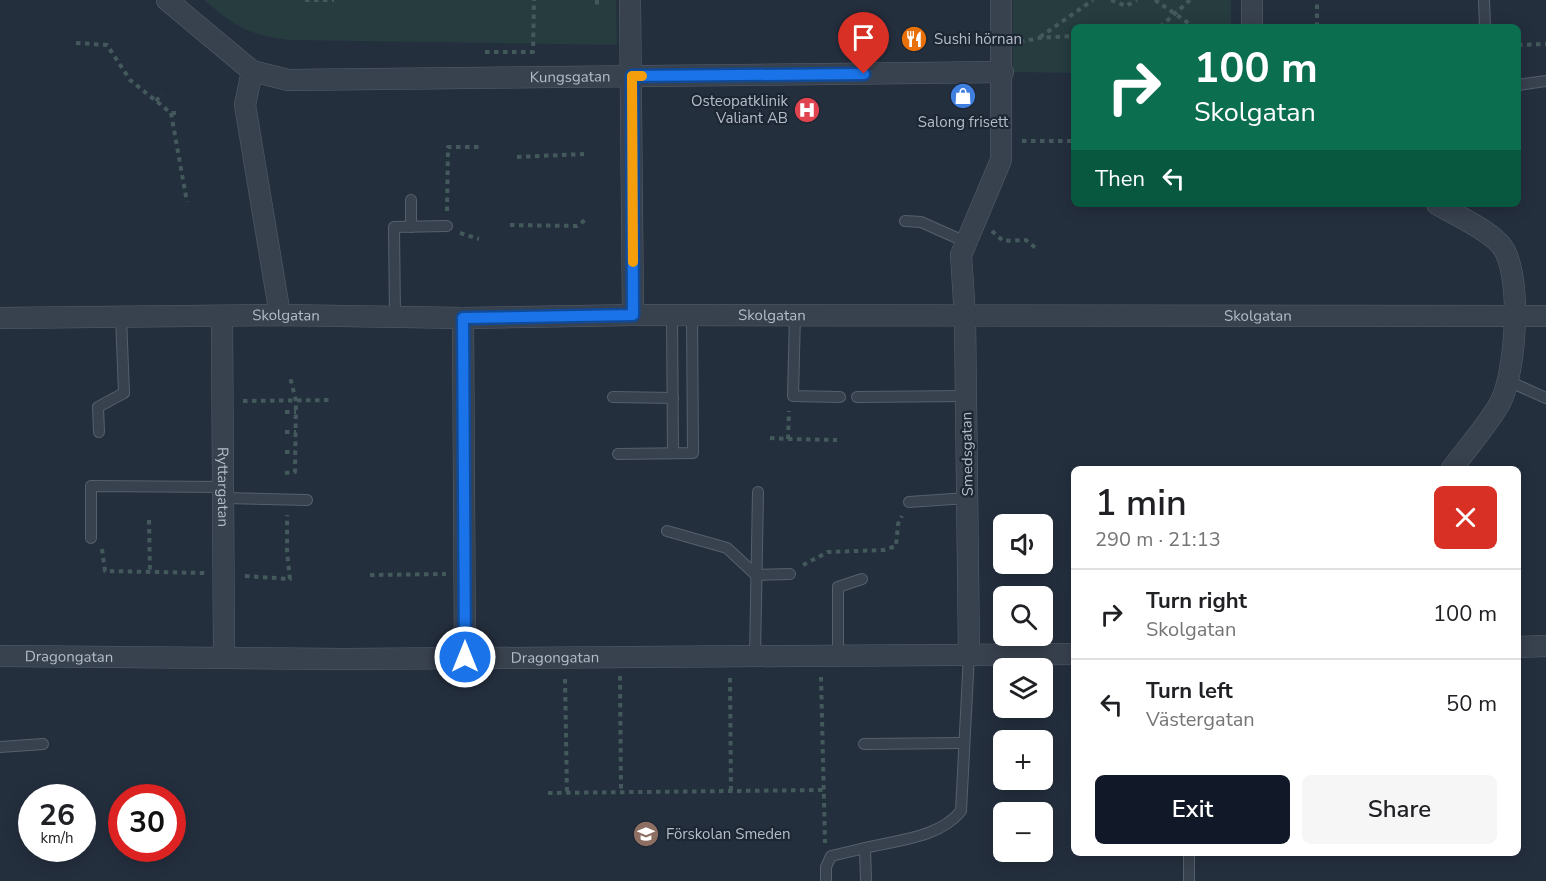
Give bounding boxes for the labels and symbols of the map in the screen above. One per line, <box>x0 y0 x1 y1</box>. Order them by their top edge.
pin <box>838 12 889 74</box>
restaurant icon: Sushi hörnan <box>899 24 929 54</box>
place label: Sushi hörnan <box>934 29 1022 49</box>
street label: Kungsgatan <box>530 66 611 87</box>
shop icon: Salong frisett <box>948 81 978 111</box>
place label: Osteopatklinik Valiant AB <box>691 91 788 128</box>
hospital icon: Osteopatklinik Valiant AB <box>792 95 822 125</box>
place label: Salong frisett <box>918 112 1009 132</box>
street label: Skolgatan <box>252 305 320 326</box>
street label: Skolgatan <box>738 305 806 325</box>
street label: Skolgatan <box>1224 306 1292 326</box>
street label: Smedsgatan <box>956 412 978 496</box>
street label: Ryttargatan <box>213 447 233 527</box>
position arrow <box>433 625 497 689</box>
street label: Dragongatan <box>25 646 113 667</box>
street label: Dragongatan <box>511 647 599 668</box>
speed limit sign: 30 <box>108 784 186 862</box>
school or university icon: Förskolan Smeden <box>631 819 661 849</box>
place label: Förskolan Smeden <box>666 824 791 844</box>

